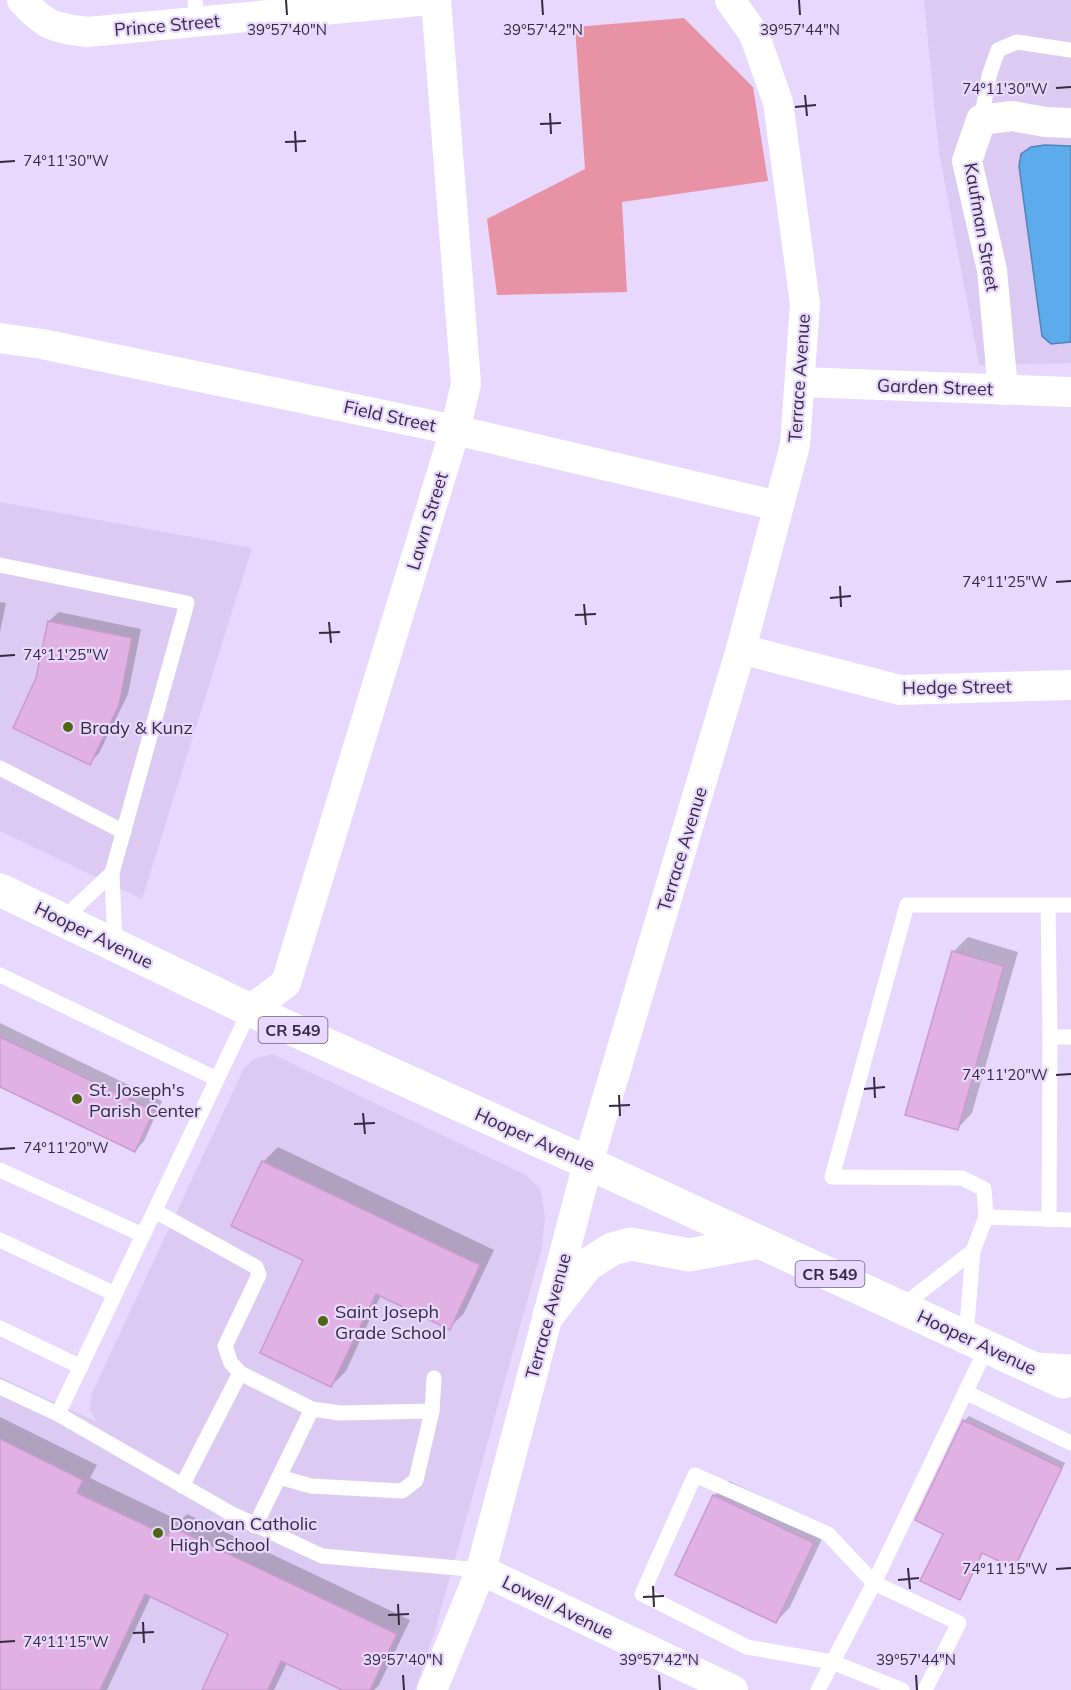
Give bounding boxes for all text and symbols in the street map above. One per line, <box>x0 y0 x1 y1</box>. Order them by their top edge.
street label: Prince Street <box>113 9 221 41</box>
text: 39°57'40"N <box>247 20 327 39</box>
text: 39°57'42"N <box>503 20 583 39</box>
text: 39°57'44"N <box>760 20 840 39</box>
text: 74°11'30"W <box>962 79 1048 98</box>
text: 74°11'30"W <box>23 151 109 170</box>
street label: Kaufman Street <box>959 161 1005 293</box>
street label: Terrace Avenue <box>783 313 815 443</box>
street label: Garden Street <box>877 373 993 401</box>
street label: Field Street <box>342 395 438 437</box>
street label: Lawn Street <box>401 469 453 573</box>
text: 74°11'25"W <box>962 572 1048 591</box>
text: 74°11'25"W <box>23 645 109 664</box>
street label: Hedge Street <box>902 675 1012 699</box>
place label: Brady & Kunz <box>80 716 193 739</box>
marker: Brady & Kunz <box>61 720 75 734</box>
street label: Terrace Avenue <box>652 784 712 914</box>
street label: Hooper Avenue <box>31 896 157 974</box>
road number: CR 549 <box>258 1017 328 1043</box>
text: 74°11'20"W <box>962 1065 1048 1084</box>
place label: St. Joseph's Parish Center <box>89 1078 201 1122</box>
marker: St. Joseph's Parish Center <box>70 1092 84 1106</box>
street label: Hooper Avenue <box>471 1102 599 1176</box>
text: 74°11'20"W <box>23 1138 109 1157</box>
street label: Terrace Avenue <box>520 1251 576 1381</box>
road number: CR 549 <box>796 1261 864 1287</box>
place label: Saint Joseph Grade School <box>335 1300 446 1344</box>
street label: Hooper Avenue <box>914 1304 1040 1380</box>
marker: Saint Joseph Grade School <box>316 1314 330 1328</box>
place label: Donovan Catholic High School <box>170 1512 317 1556</box>
marker: Donovan Catholic High School <box>151 1526 165 1540</box>
text: 74°11'15"W <box>962 1559 1048 1578</box>
street label: Lowell Avenue <box>499 1570 617 1644</box>
text: 74°11'15"W <box>23 1632 109 1651</box>
text: 39°57'40"N <box>363 1650 443 1669</box>
text: 39°57'42"N <box>619 1650 699 1669</box>
text: 39°57'44"N <box>876 1650 956 1669</box>

